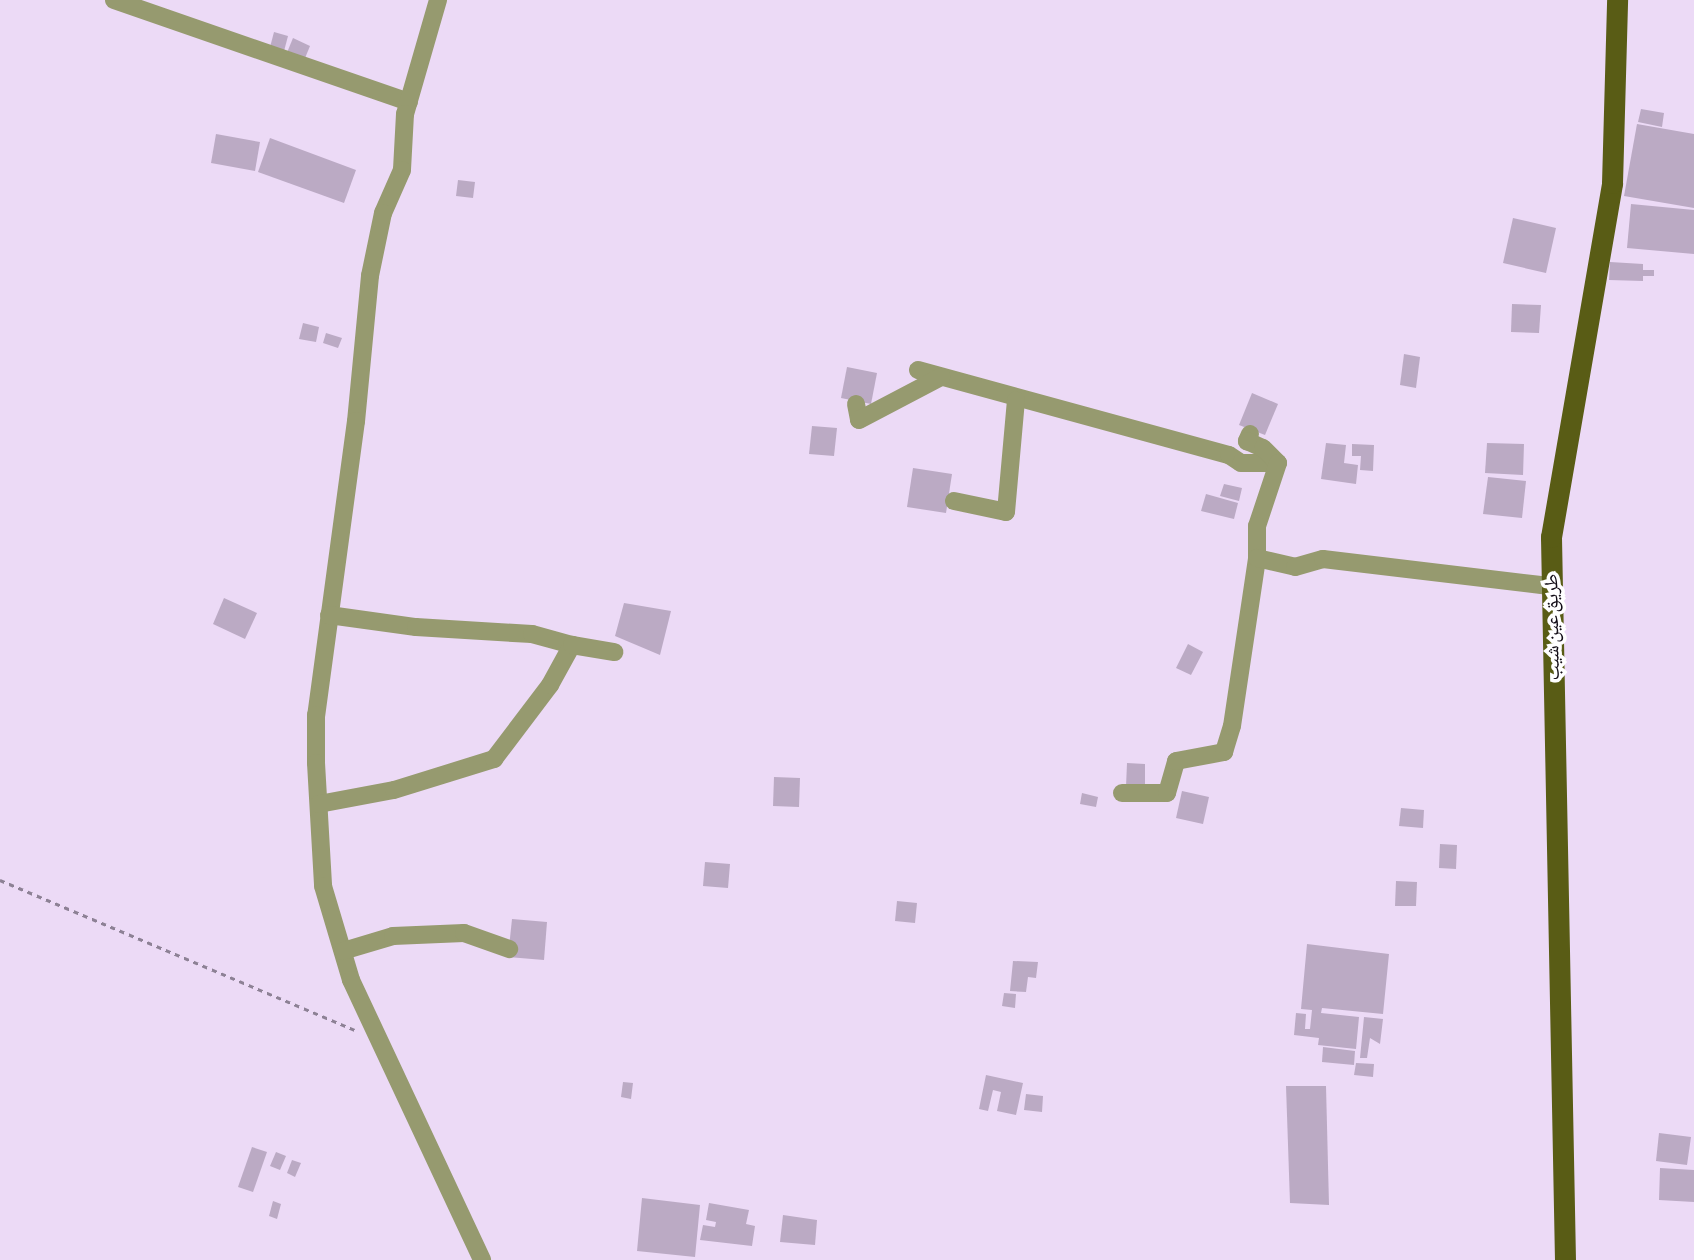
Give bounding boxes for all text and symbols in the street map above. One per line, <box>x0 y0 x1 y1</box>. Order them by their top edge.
street label: طريق عين شيب <box>1540 574 1564 680</box>

